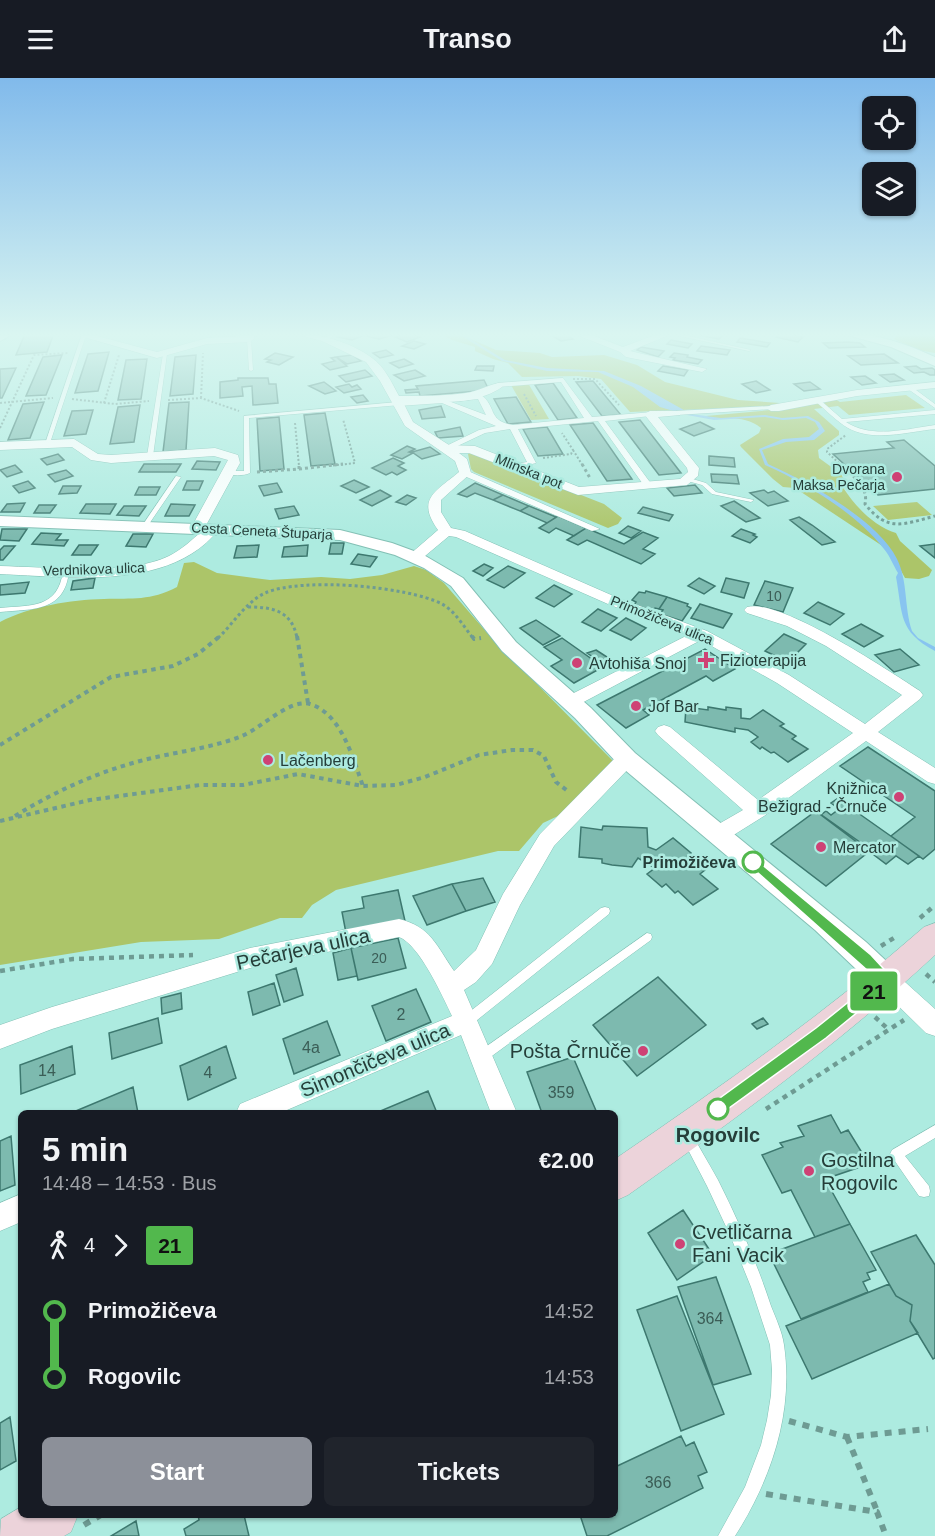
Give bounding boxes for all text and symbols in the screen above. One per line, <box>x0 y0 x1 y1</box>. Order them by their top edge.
icon: menu <box>24 23 57 56</box>
icon: share <box>878 23 911 56</box>
text: Transo <box>423 24 512 54</box>
map controls <box>862 96 916 216</box>
button: locate <box>862 96 916 150</box>
button: layers <box>862 162 916 216</box>
street label: Mlinska pot <box>493 450 565 492</box>
place label: Dvorana Maksa Pečarja <box>792 461 885 493</box>
marker: Dvorana Maksa Pečarja <box>890 470 904 484</box>
street label: Cesta Ceneta Štuparja <box>191 519 333 543</box>
street label: Verdnikova ulica <box>43 559 145 579</box>
house number: 10 <box>766 588 782 604</box>
street label: Primožičeva ulica <box>609 592 716 648</box>
marker: Fizioterapija <box>697 651 715 669</box>
place label: Fizioterapija <box>720 652 806 669</box>
place label: Avtohiša Snoj <box>589 655 687 672</box>
marker: Avtohiša Snoj <box>570 656 584 670</box>
place label: Jof Bar <box>648 698 699 715</box>
marker: Jof Bar <box>629 699 643 713</box>
place label: Lačenberg <box>280 752 356 769</box>
marker: Lačenberg <box>261 753 275 767</box>
place label: Knižnica Bežigrad - Črnuče <box>758 780 887 815</box>
marker: Knižnica Bežigrad - Črnuče <box>892 790 906 804</box>
place label: Mercator <box>833 839 897 856</box>
marker: Mercator <box>814 840 828 854</box>
marker: Primožičeva <box>742 851 764 873</box>
place label: Primožičeva <box>643 854 736 871</box>
street label: Pečarjeva ulica <box>234 924 372 974</box>
house number: 20 <box>371 950 387 966</box>
line badge: 21 <box>847 972 901 1010</box>
text: 21 <box>862 980 886 1003</box>
house number: 2 <box>397 1006 406 1023</box>
street label: Simončičeva ulica <box>297 1018 454 1101</box>
house number: 4a <box>302 1039 320 1056</box>
place label: Pošta Črnuče <box>510 1040 631 1062</box>
marker: Pošta Črnuče <box>636 1044 650 1058</box>
house number: 14 <box>38 1062 56 1079</box>
house number: 4 <box>204 1064 213 1081</box>
house number: 359 <box>548 1084 574 1101</box>
marker: Rogovilc <box>707 1098 729 1120</box>
place label: Rogovilc <box>676 1124 760 1146</box>
text: 5 min <box>42 1131 128 1168</box>
text: €2.00 <box>539 1148 594 1173</box>
place label: Gostilna Rogovilc <box>821 1149 898 1194</box>
marker: Gostilna Rogovilc <box>802 1164 816 1178</box>
text: 14:48 – 14:53 · Bus <box>42 1172 217 1194</box>
place label: Cvetličarna Fani Vacik <box>692 1221 793 1266</box>
icon: walk <box>42 1229 75 1262</box>
icon: forward <box>104 1229 137 1262</box>
text: 4 <box>84 1234 95 1256</box>
text: 21 <box>158 1234 181 1257</box>
marker: Cvetličarna Fani Vacik <box>673 1237 687 1251</box>
text: Primožičeva <box>88 1298 216 1323</box>
text: 14:52 <box>544 1300 594 1322</box>
house number: 364 <box>697 1310 723 1327</box>
text: Rogovilc <box>88 1364 181 1389</box>
text: 14:53 <box>544 1366 594 1388</box>
button: Start <box>42 1437 312 1506</box>
button: Tickets <box>324 1437 594 1506</box>
house number: 366 <box>645 1474 671 1491</box>

